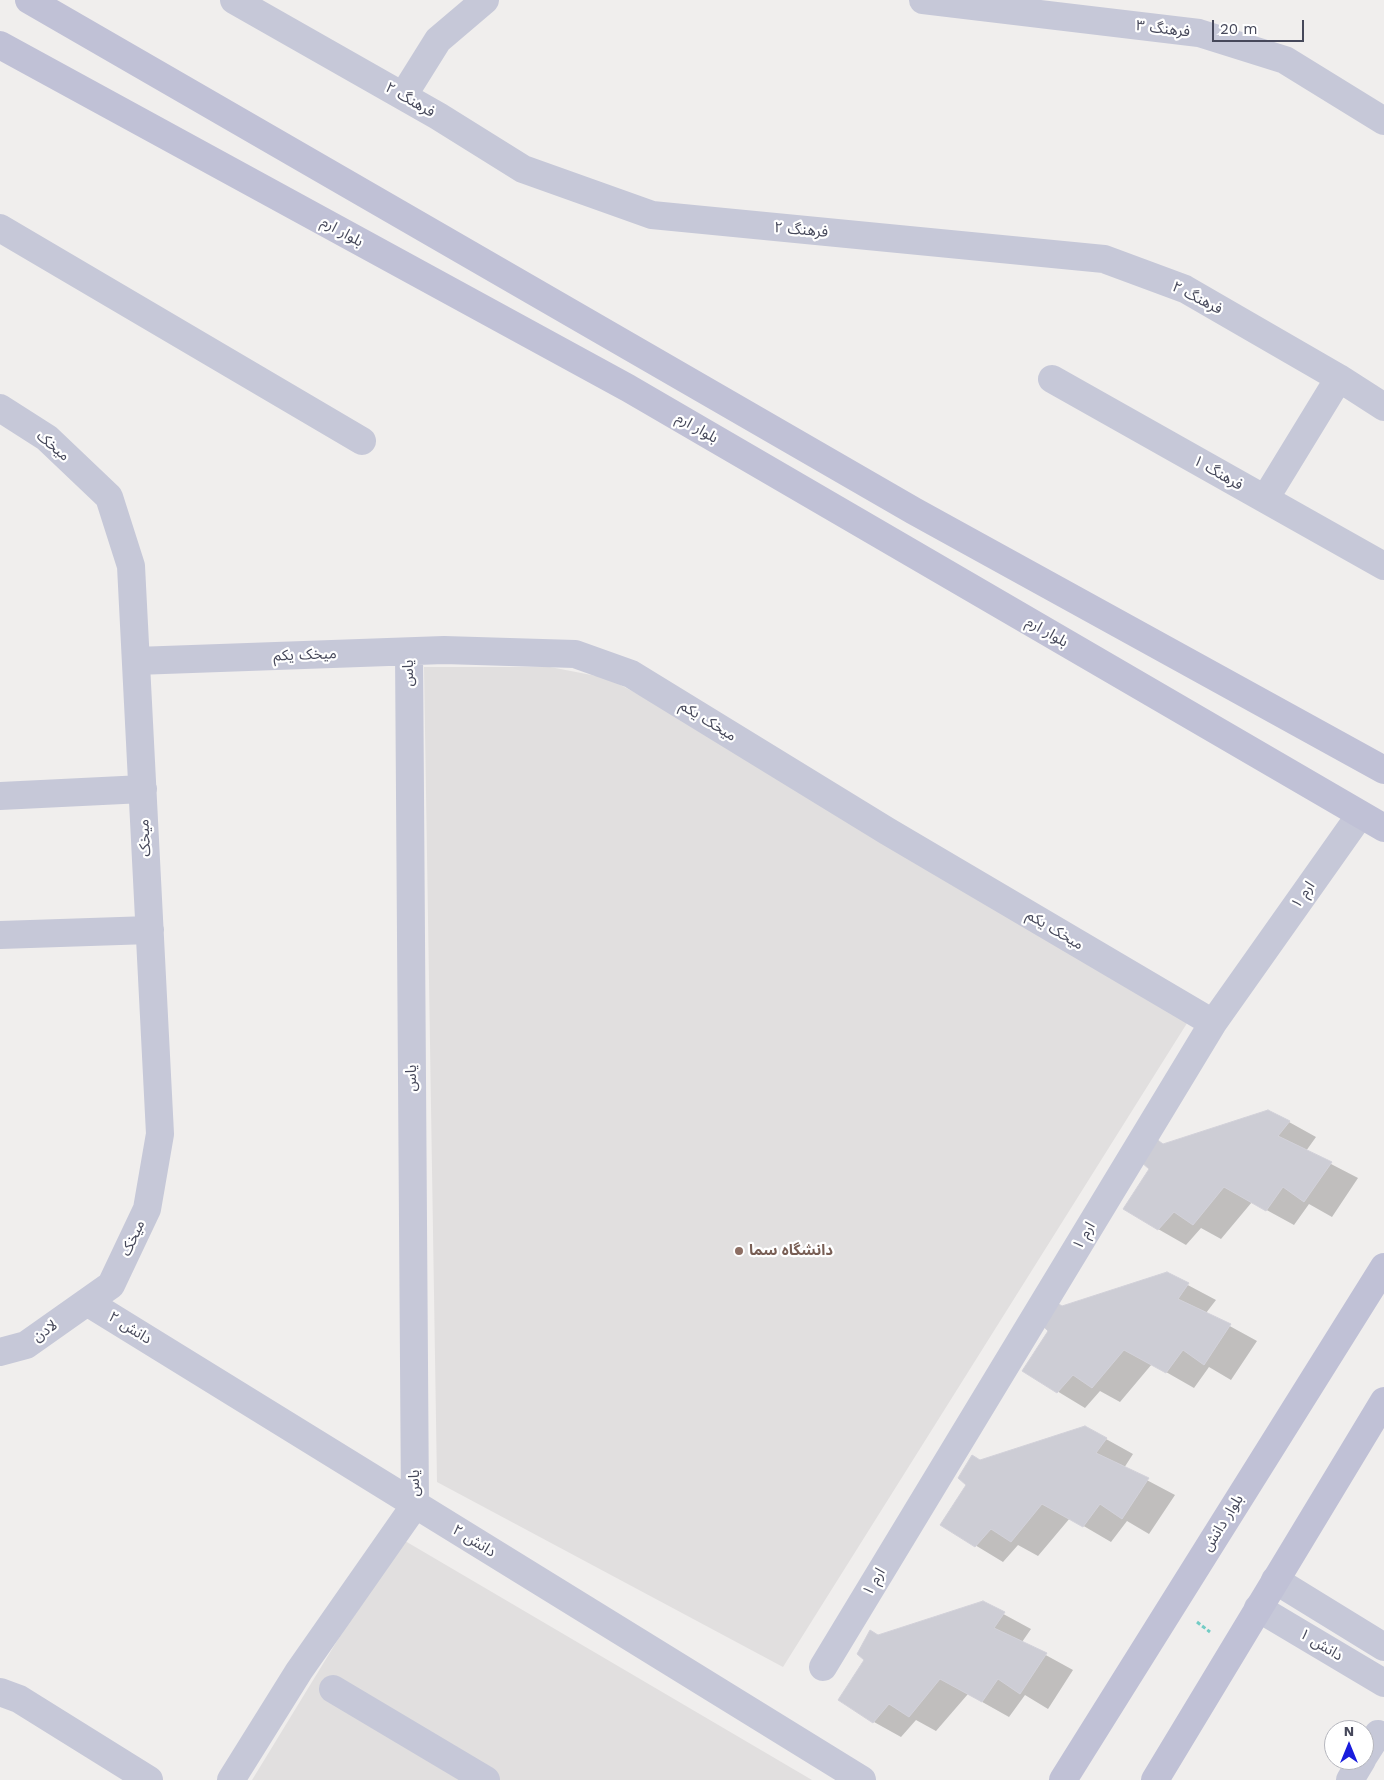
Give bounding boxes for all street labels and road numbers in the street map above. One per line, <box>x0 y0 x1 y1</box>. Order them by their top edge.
street label: فرهنگ ۳ <box>1135 17 1191 41</box>
street label: فرهنگ ۲ <box>382 79 438 121</box>
street label: بلوار ارم <box>318 213 366 251</box>
street label: فرهنگ ۲ <box>773 219 829 241</box>
street label: فرهنگ ۲ <box>1169 278 1225 318</box>
street label: بلوار ارم <box>673 409 721 447</box>
street label: میخک <box>33 427 73 465</box>
street label: فرهنگ ۱ <box>1190 452 1246 494</box>
street label: بلوار ارم <box>1023 613 1071 651</box>
street label: میخک یکم <box>273 645 337 665</box>
street label: یاس <box>400 660 418 686</box>
street label: میخک یکم <box>676 697 740 745</box>
street label: میخک <box>135 819 155 857</box>
street label: ارم ۱ <box>1287 878 1319 912</box>
street label: میخک یکم <box>1023 906 1087 954</box>
street label: یاس <box>403 1065 421 1091</box>
street label: میخک <box>117 1217 149 1259</box>
street label: ارم ۱ <box>1069 1219 1099 1253</box>
street label: دانش ۲ <box>105 1308 155 1348</box>
street label: لادن <box>29 1316 61 1346</box>
street label: یاس <box>406 1470 424 1496</box>
street label: بلوار دانش <box>1199 1491 1247 1555</box>
street label: دانش ۲ <box>449 1521 499 1561</box>
street label: ارم ۱ <box>859 1565 889 1599</box>
street label: دانش ۱ <box>1296 1625 1346 1665</box>

